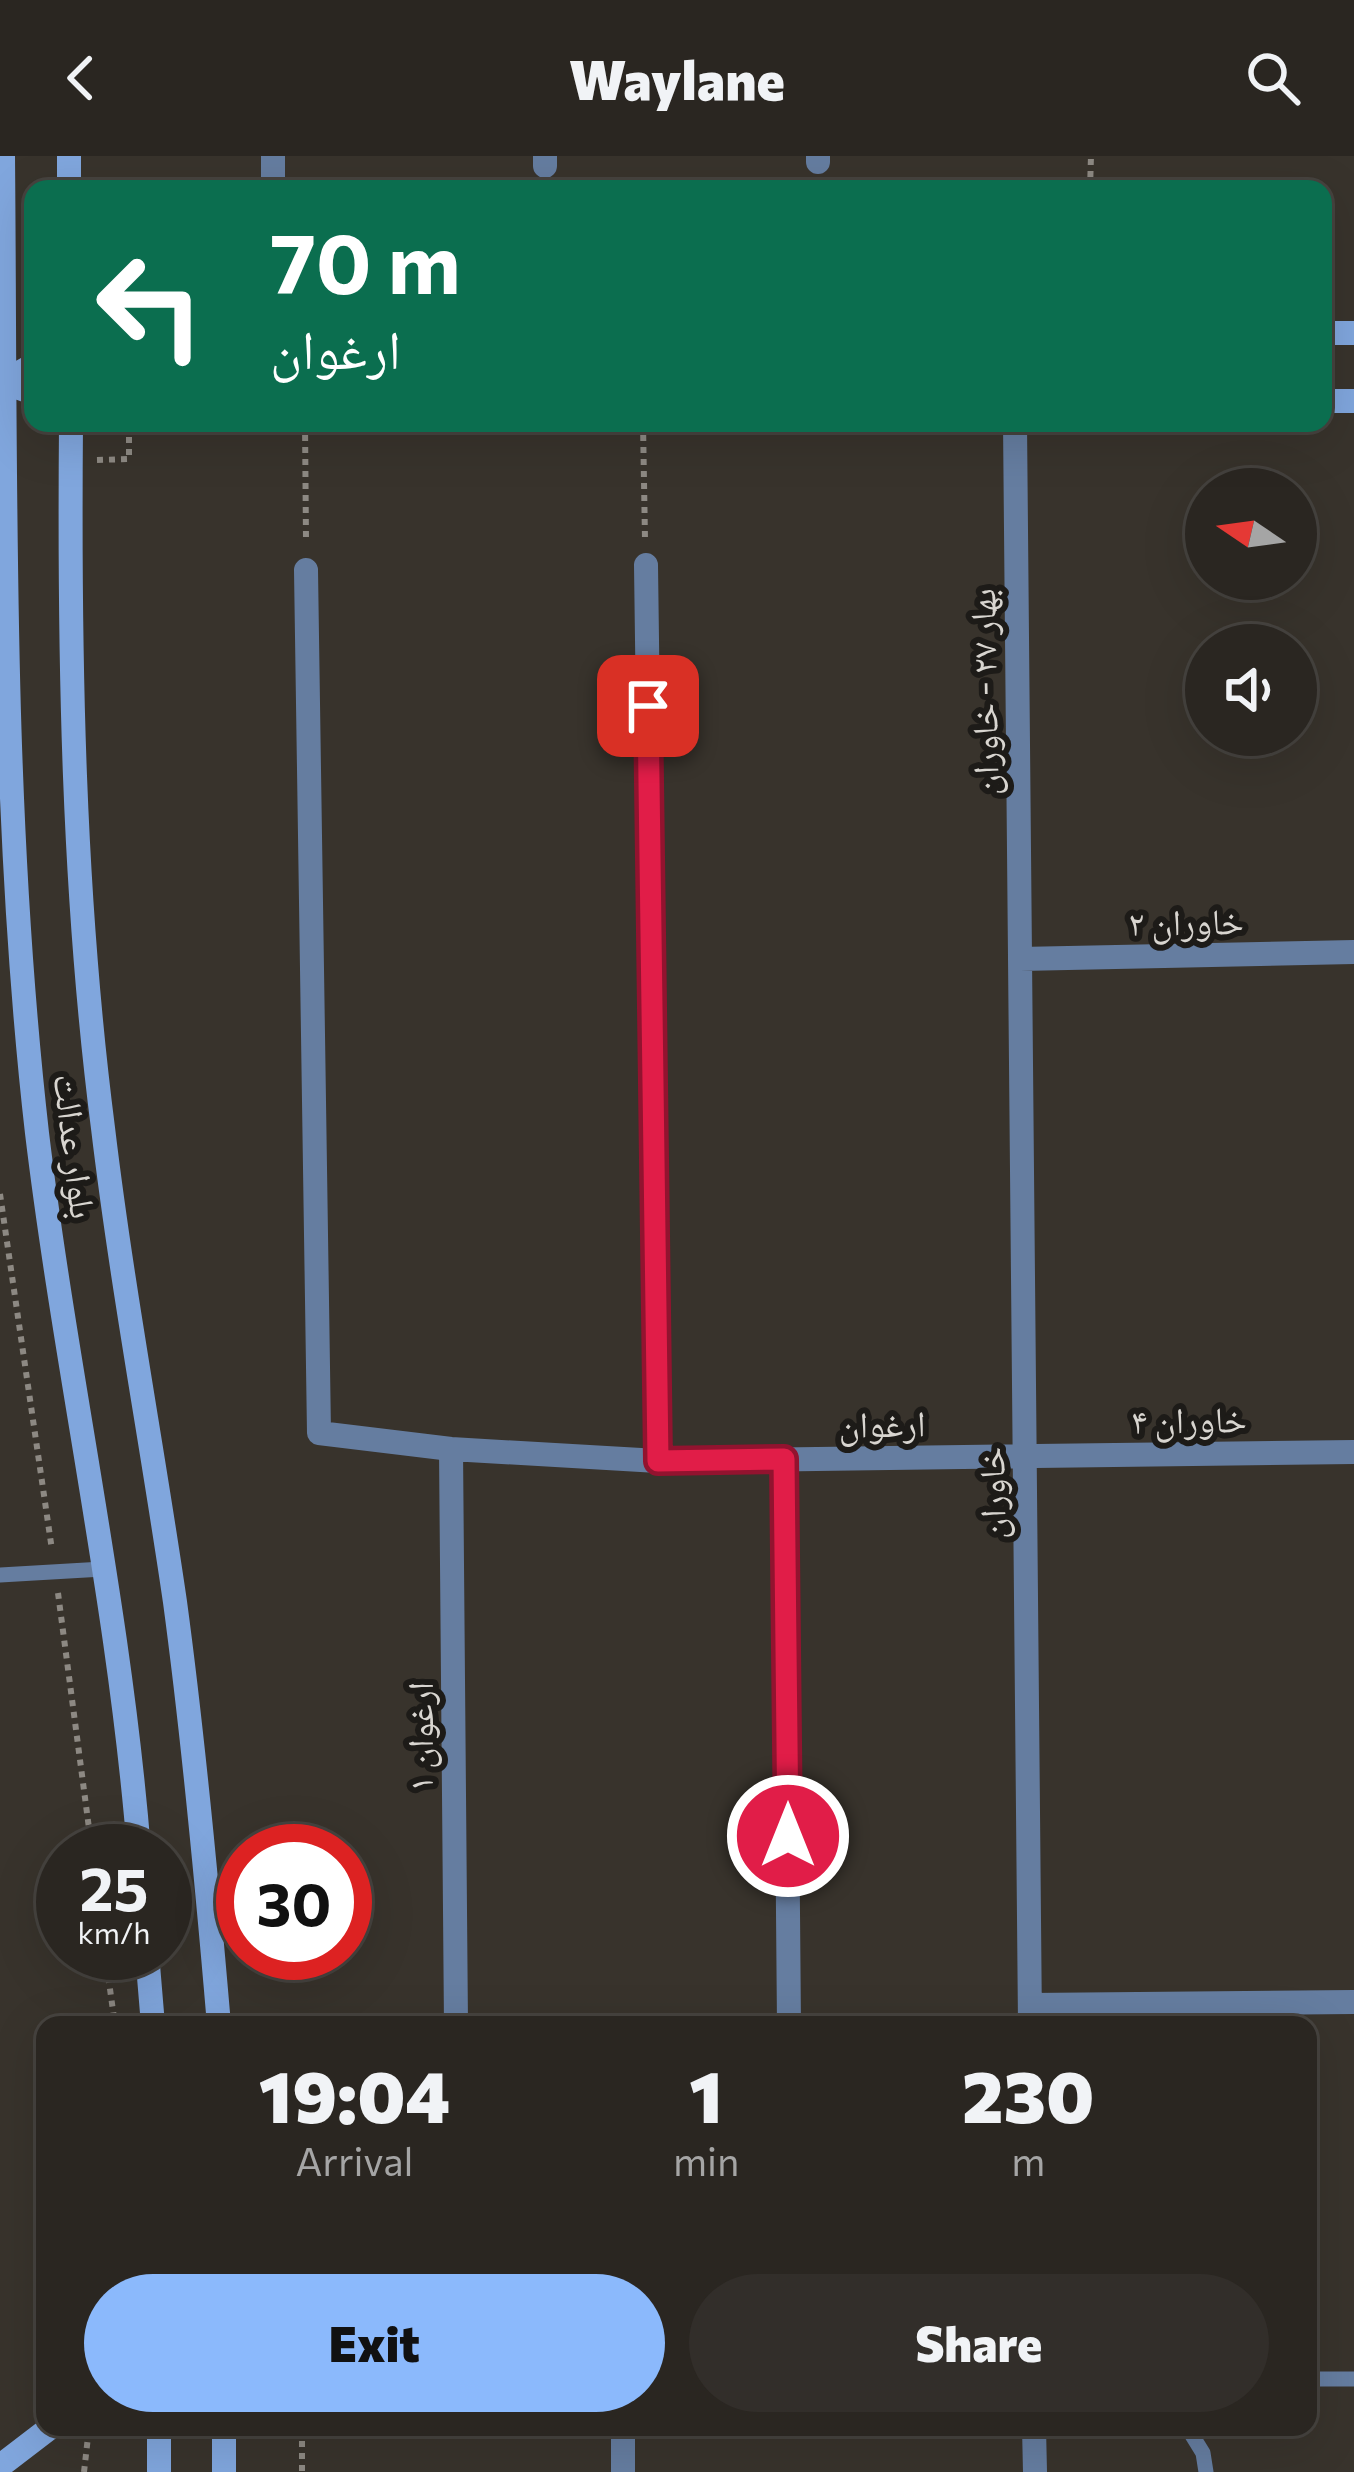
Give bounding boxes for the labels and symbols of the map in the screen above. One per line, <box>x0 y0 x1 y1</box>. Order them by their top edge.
north arrow <box>1185 468 1317 600</box>
street label: بهار ۲۷ - خاوران <box>958 588 1008 796</box>
pin <box>597 655 699 757</box>
street label: خاوران ۲ <box>1128 897 1244 945</box>
street label: بلوار عدالت <box>45 1071 108 1221</box>
street label: خاوران ۴ <box>1131 1395 1247 1443</box>
street label: ارغوان <box>838 1399 926 1447</box>
street label: خاوران <box>967 1446 1015 1540</box>
street label: ارغوان ۱ <box>396 1682 442 1792</box>
position arrow <box>725 1773 851 1899</box>
speed limit sign: 30 <box>216 1824 372 1980</box>

